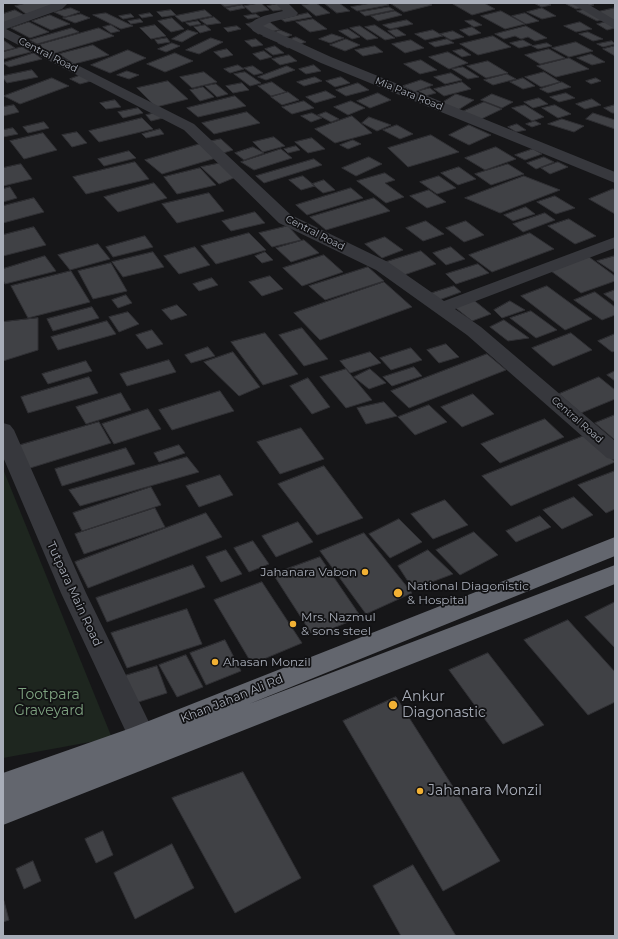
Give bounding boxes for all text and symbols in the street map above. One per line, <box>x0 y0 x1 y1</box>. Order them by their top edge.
street label: Central Road <box>16 35 80 75</box>
street label: Mia Para Road <box>373 75 445 113</box>
street label: Central Road <box>283 213 347 253</box>
street label: Central Road <box>549 394 605 446</box>
street label: Tutpara Main Road <box>43 539 105 649</box>
place label: Jahanara Vabon <box>260 565 357 579</box>
marker: Jahanara Vabon <box>360 567 370 577</box>
place label: National Diagonistic & Hospital <box>407 579 529 607</box>
marker: National Diagonistic & Hospital <box>392 587 404 599</box>
place label: Mrs. Nazmul & sons steel <box>301 610 376 638</box>
marker: Mrs. Nazmul & sons steel <box>288 619 298 629</box>
place label: Ahasan Monzil <box>223 655 311 669</box>
marker: Ahasan Monzil <box>210 657 220 667</box>
street label: Khan Jahan Ali Rd <box>179 672 285 726</box>
park label: Tootpara Graveyard <box>14 687 84 720</box>
place label: Ankur Diagonastic <box>402 689 486 722</box>
marker: Ankur Diagonastic <box>387 699 399 711</box>
place label: Jahanara Monzil <box>428 783 542 799</box>
marker: Jahanara Monzil <box>415 786 425 796</box>

